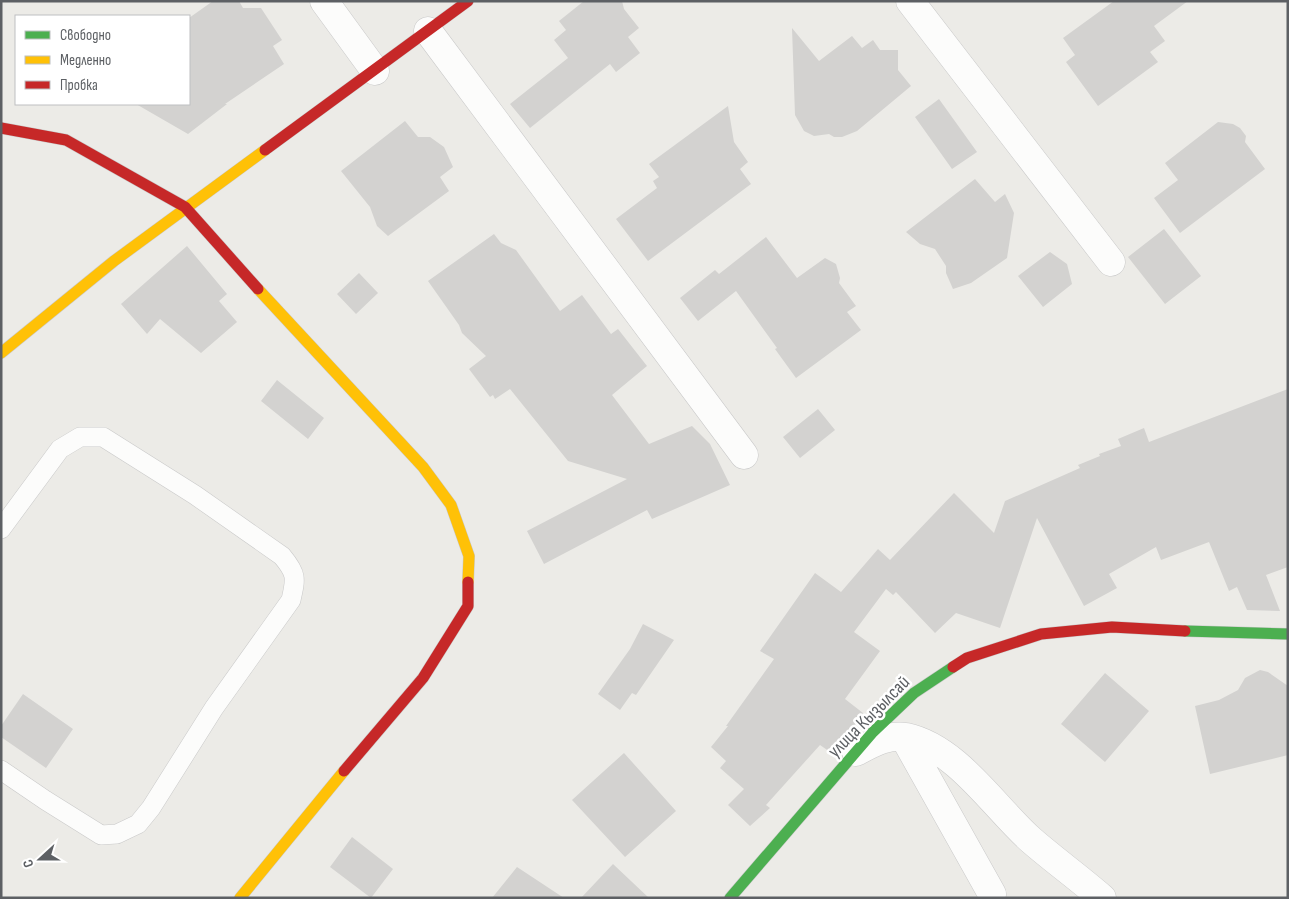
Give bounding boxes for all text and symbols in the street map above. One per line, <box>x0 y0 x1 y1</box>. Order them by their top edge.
legend <box>15 15 190 105</box>
text: Свободно <box>60 26 111 45</box>
text: Медленно <box>60 51 111 70</box>
text: Пробка <box>60 76 98 95</box>
street label: улица Кызылсай <box>823 671 915 763</box>
north arrow <box>15 834 65 884</box>
text: С <box>19 857 38 870</box>

